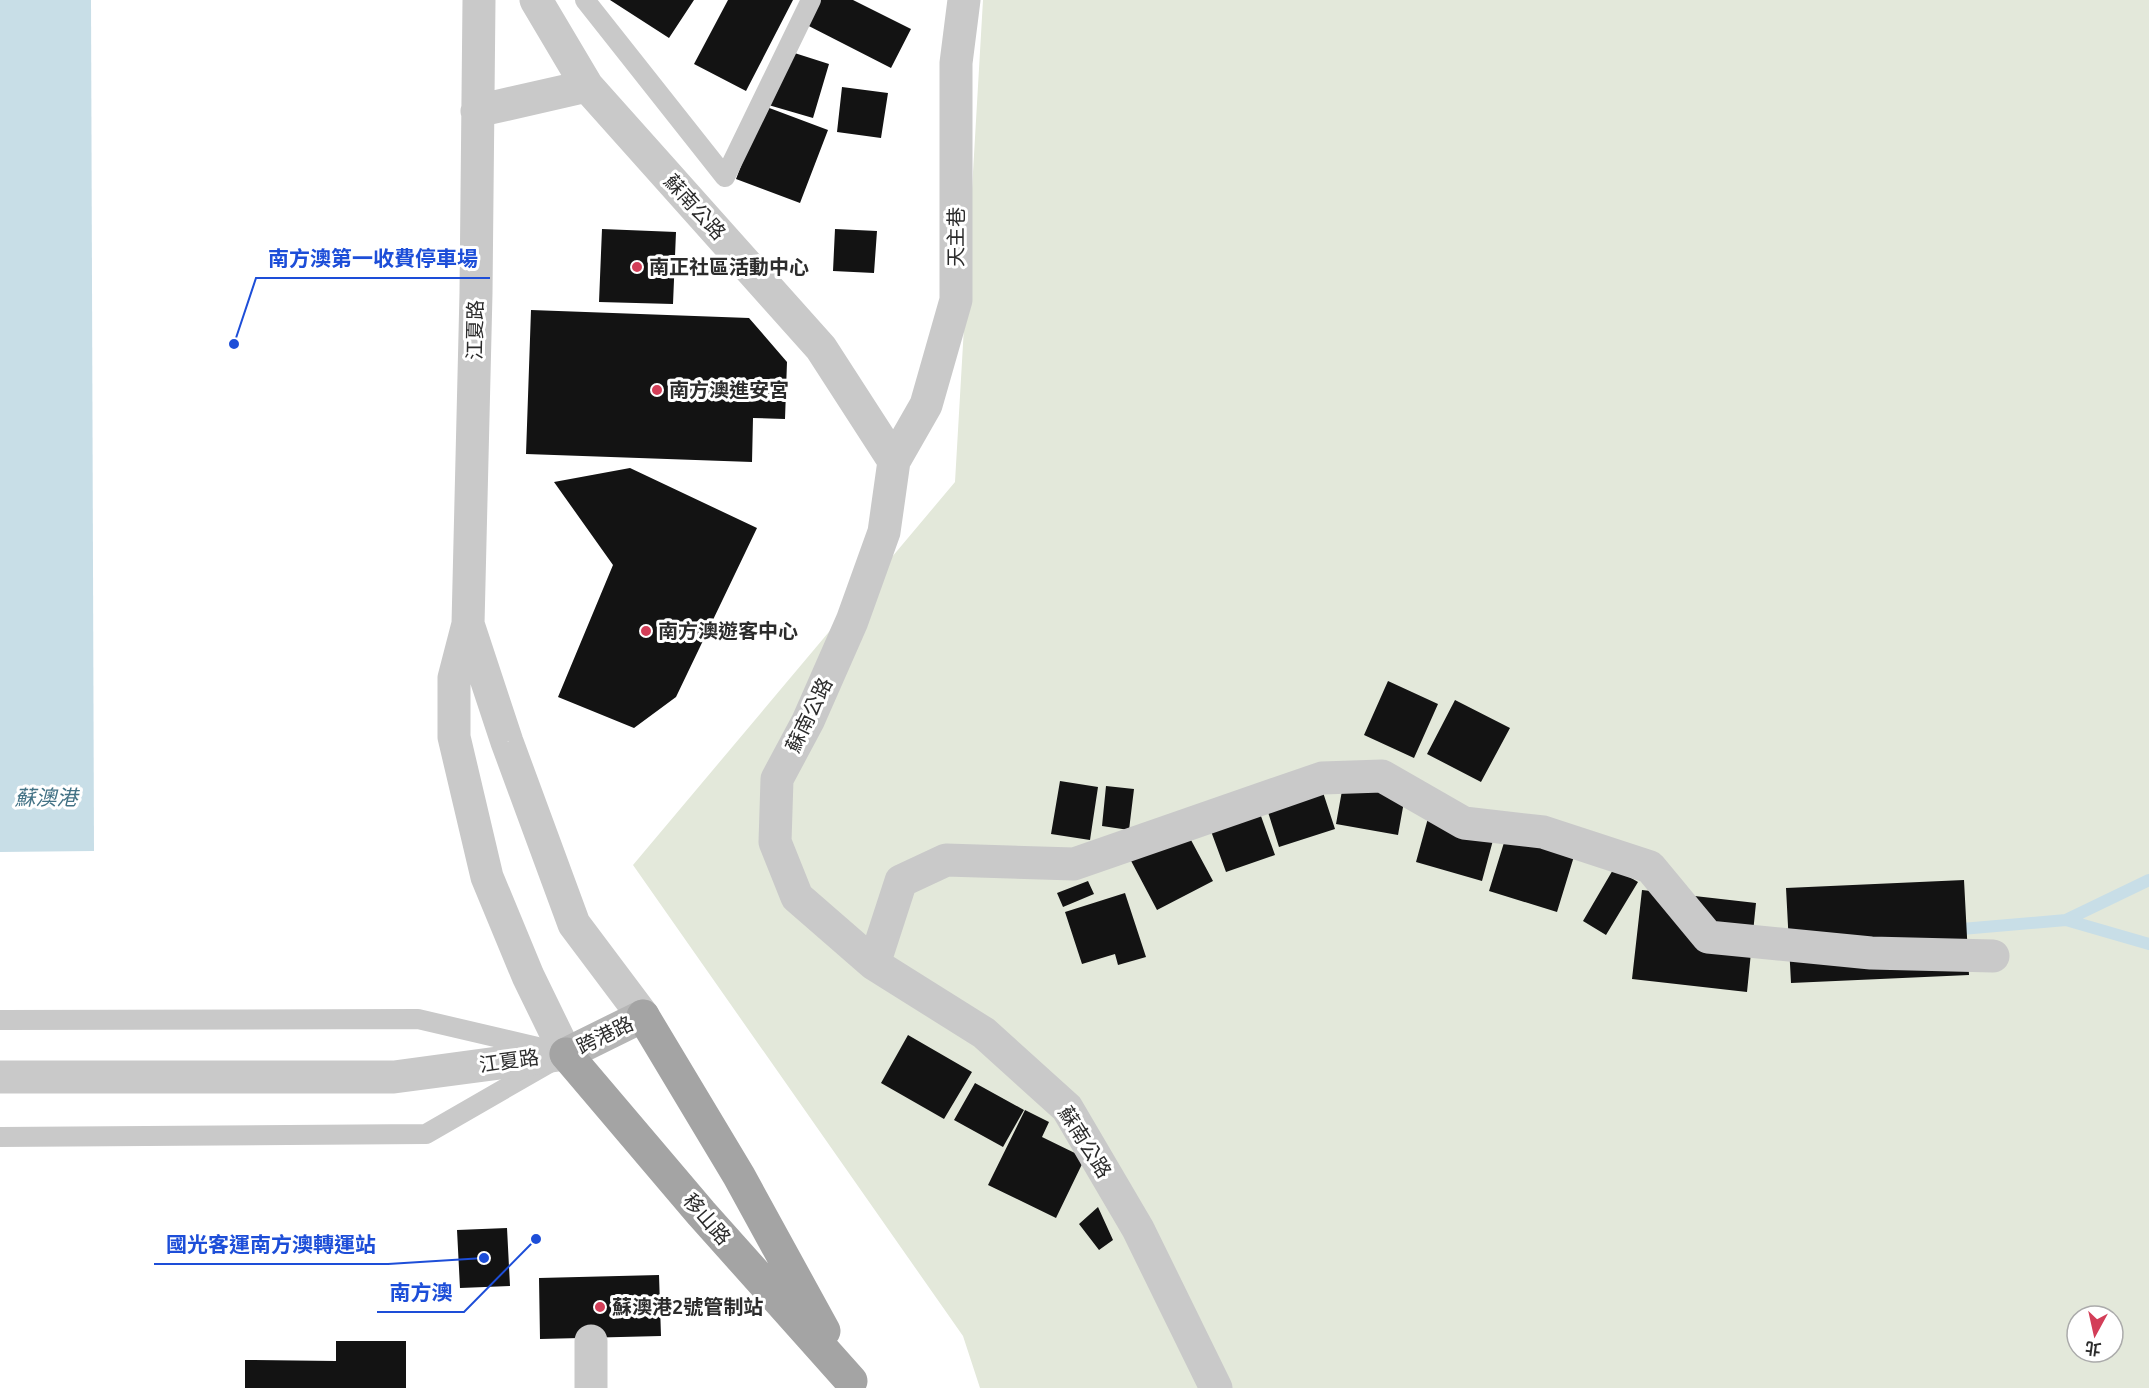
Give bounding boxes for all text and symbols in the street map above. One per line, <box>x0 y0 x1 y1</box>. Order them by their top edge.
street label: 蘇南公路 <box>660 169 731 244</box>
street label: 天主巷 <box>944 207 967 267</box>
callout: 南方澳第一收費停車場 <box>256 239 490 278</box>
text: 南方澳第一收費停車場 <box>268 246 478 270</box>
place label: 南正社區活動中心 <box>649 255 809 278</box>
marker: 南正社區活動中心 <box>630 260 644 274</box>
street label: 江夏路 <box>462 300 487 360</box>
place label: 南方澳進安宮 <box>669 378 789 401</box>
marker: 南方澳進安宮 <box>650 383 664 397</box>
place label: 南方澳遊客中心 <box>658 619 798 642</box>
marker: 南方澳遊客中心 <box>639 624 653 638</box>
street label: 蘇南公路 <box>781 674 836 756</box>
water label: 蘇澳港 <box>15 785 80 809</box>
street label: 跨港路 <box>573 1011 637 1058</box>
street label: 江夏路 <box>478 1045 540 1076</box>
street label: 蘇南公路 <box>1054 1102 1116 1182</box>
street label: 移山路 <box>679 1188 736 1249</box>
callout: 國光客運南方澳轉運站 <box>154 1225 388 1264</box>
text: 國光客運南方澳轉運站 <box>166 1232 376 1256</box>
callout: 南方澳 <box>377 1273 464 1312</box>
text: 南方澳 <box>390 1280 453 1304</box>
place label: 蘇澳港2號管制站 <box>612 1295 763 1318</box>
marker: 蘇澳港2號管制站 <box>593 1300 607 1314</box>
north arrow <box>2065 1304 2125 1364</box>
text: 北 <box>2084 1339 2102 1359</box>

